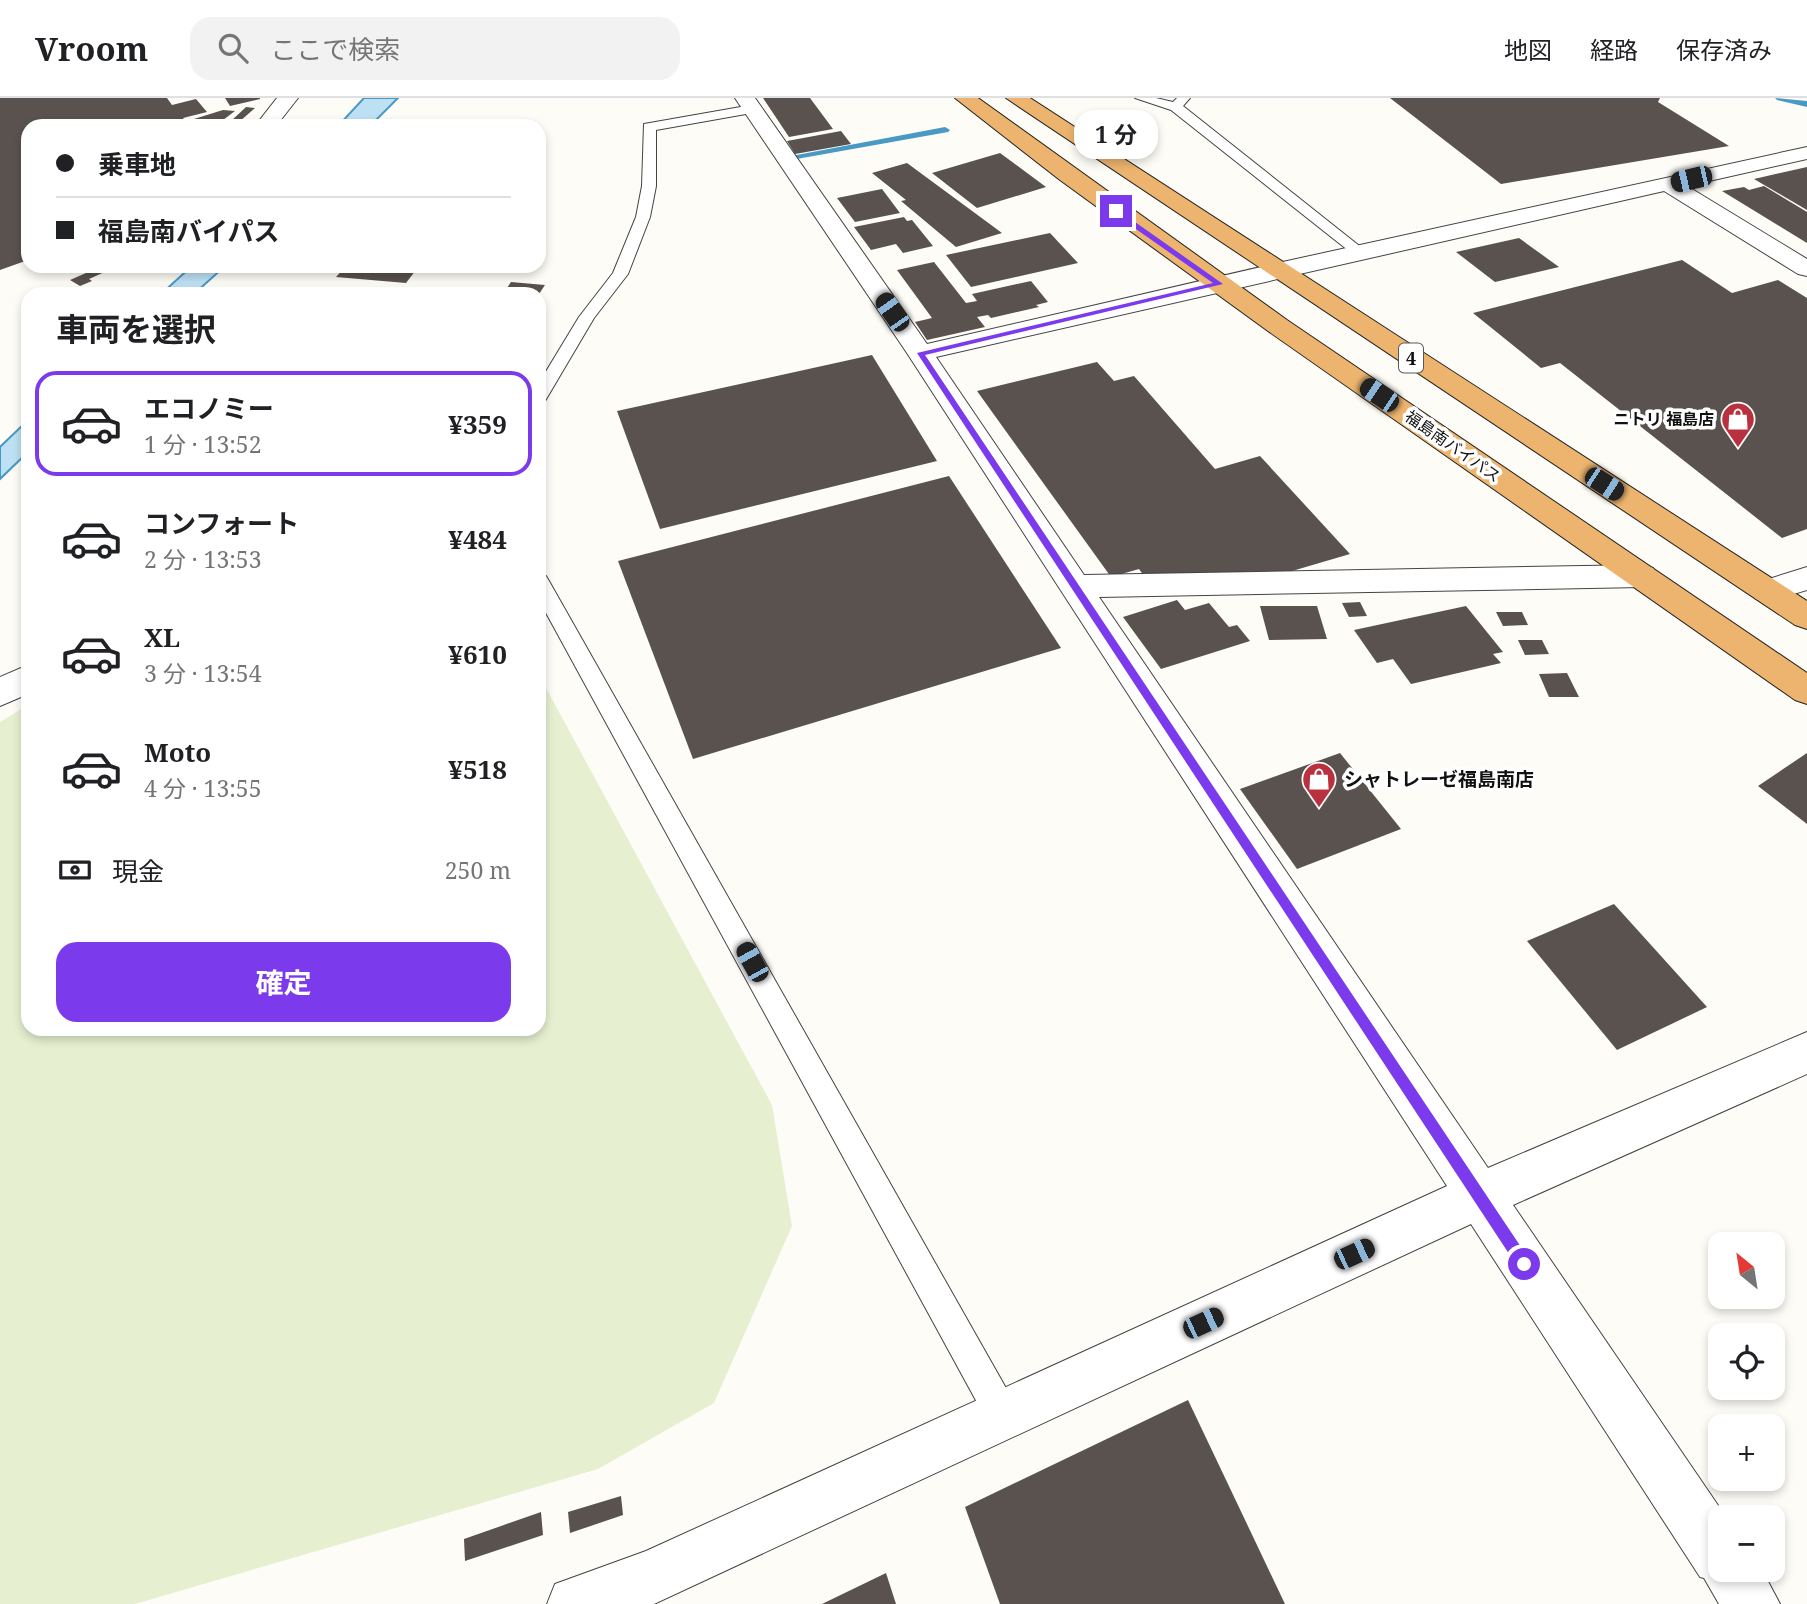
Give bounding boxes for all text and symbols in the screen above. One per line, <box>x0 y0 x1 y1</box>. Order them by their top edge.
search box <box>190 17 680 80</box>
text: Vroom <box>35 26 148 71</box>
icon: search <box>214 29 252 67</box>
text: ここで検索 <box>270 31 400 67</box>
text: 地図 <box>1504 33 1552 66</box>
text: 経路 <box>1590 33 1638 66</box>
text: 保存済み <box>1676 33 1772 66</box>
callout: 1 分 <box>1074 109 1158 158</box>
text: 1 分 <box>1095 118 1137 150</box>
text: 乗車地 <box>98 146 176 182</box>
car <box>1669 164 1714 194</box>
route end <box>1100 195 1132 227</box>
text: 福島南バイパス <box>98 213 279 249</box>
car <box>872 289 913 335</box>
text: 車両を選択 <box>56 307 216 350</box>
road number: 4 <box>1399 344 1423 372</box>
car <box>1356 375 1403 415</box>
text: エコノミー <box>144 390 274 426</box>
icon: car <box>60 392 123 455</box>
shop icon: ニトリ 福島店 <box>1719 400 1757 449</box>
street label: 福島南バイパス <box>1401 405 1505 487</box>
text: ¥359 <box>448 406 507 442</box>
place label: ニトリ 福島店 <box>1614 408 1714 430</box>
text: 1 分 · 13:52 <box>144 428 262 460</box>
car <box>1581 464 1628 504</box>
text: コンフォート <box>144 505 299 541</box>
icon: car <box>60 507 123 570</box>
text: ¥484 <box>448 521 507 557</box>
text: 2 分 · 13:53 <box>144 543 262 575</box>
text: XL <box>144 619 180 655</box>
icon: car <box>60 622 123 685</box>
text: ¥610 <box>448 636 507 672</box>
text: 3 分 · 13:54 <box>144 657 262 689</box>
text: Moto <box>144 734 211 770</box>
icon: car <box>60 737 123 800</box>
text: ¥518 <box>448 751 507 787</box>
shop icon: シャトレーゼ福島南店 <box>1300 760 1338 809</box>
place label: シャトレーゼ福島南店 <box>1344 766 1534 792</box>
text: 4 分 · 13:55 <box>144 772 262 804</box>
icon: cash <box>56 851 94 889</box>
text: 現金 <box>112 853 164 889</box>
text: 250 m <box>445 854 511 886</box>
car <box>733 939 772 985</box>
button: 確定 <box>56 942 511 1022</box>
north arrow <box>1708 1232 1785 1309</box>
map controls <box>1708 1232 1785 1582</box>
car <box>1331 1236 1378 1272</box>
route start <box>1508 1248 1540 1280</box>
car <box>1180 1305 1227 1341</box>
button: locate <box>1708 1323 1785 1400</box>
button: + <box>1708 1414 1785 1491</box>
button: − <box>1708 1505 1785 1582</box>

